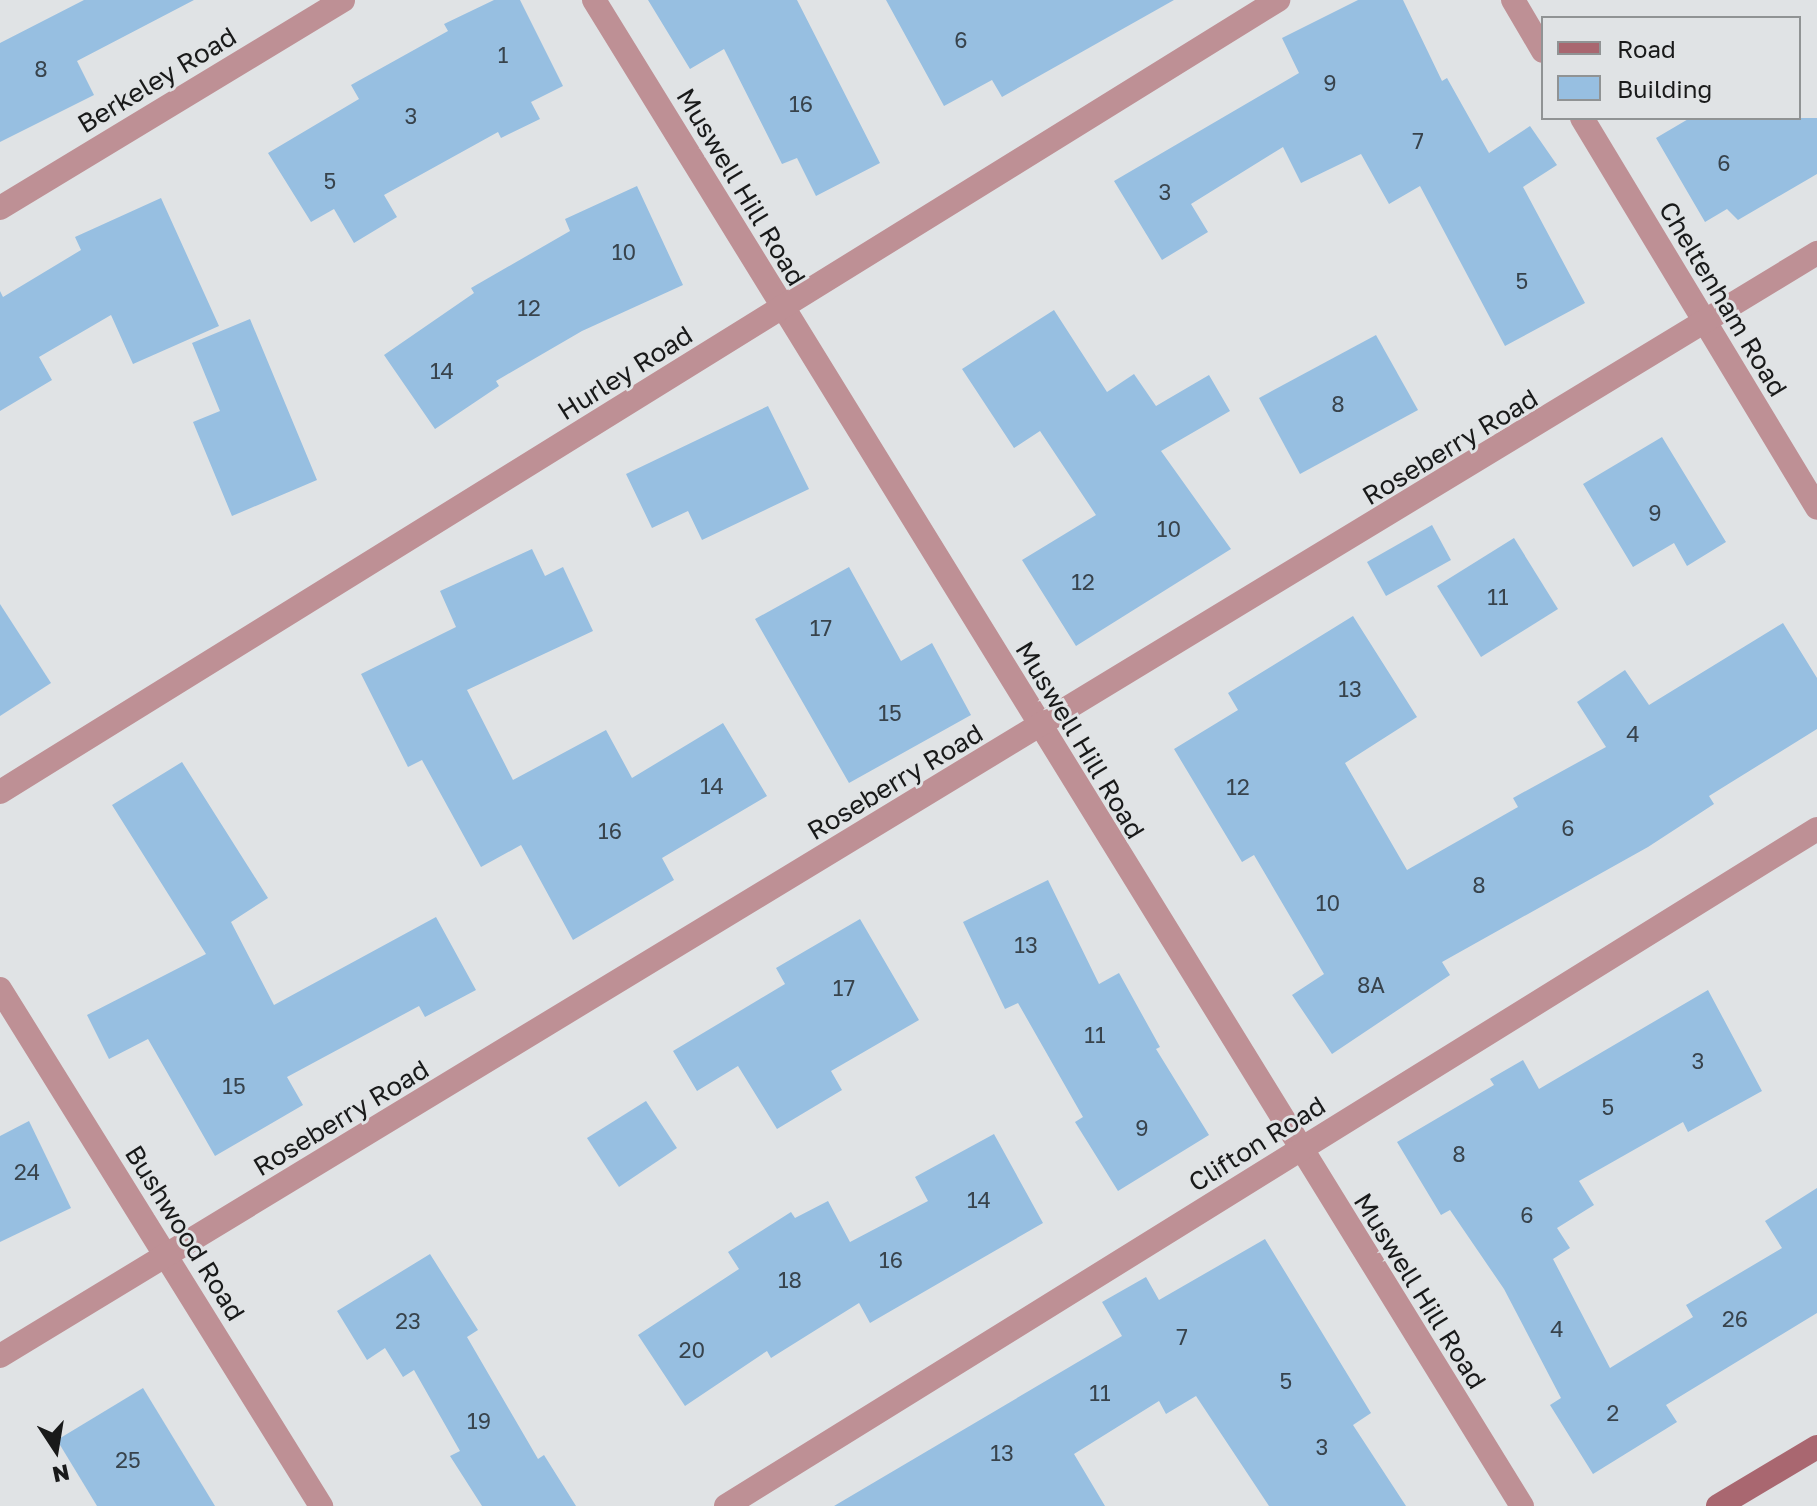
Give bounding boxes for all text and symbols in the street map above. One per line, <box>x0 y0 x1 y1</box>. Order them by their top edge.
legend <box>1541 16 1801 120</box>
street label: Berkeley Road <box>72 20 242 140</box>
house number: 6 <box>954 27 968 53</box>
text: Road <box>1617 34 1676 63</box>
house number: 1 <box>498 42 508 68</box>
house number: 8 <box>34 56 48 82</box>
house number: 9 <box>1323 70 1337 96</box>
text: Building <box>1617 74 1712 103</box>
street label: Muswell Hill Road <box>670 83 812 291</box>
house number: 16 <box>789 91 813 117</box>
house number: 3 <box>405 103 417 129</box>
house number: 7 <box>1412 128 1424 154</box>
house number: 6 <box>1717 150 1731 176</box>
house number: 5 <box>324 168 336 194</box>
house number: 3 <box>1159 179 1171 205</box>
street label: Cheltenham Road <box>1652 196 1794 402</box>
house number: 10 <box>612 239 636 265</box>
house number: 5 <box>1516 268 1528 294</box>
house number: 12 <box>517 295 541 321</box>
street label: Hurley Road <box>552 319 698 427</box>
house number: 14 <box>430 358 454 384</box>
street label: Roseberry Road <box>1357 382 1543 512</box>
house number: 8 <box>1331 391 1345 417</box>
house number: 9 <box>1648 500 1662 526</box>
house number: 10 <box>1157 516 1181 542</box>
house number: 12 <box>1071 569 1095 595</box>
house number: 11 <box>1487 584 1509 610</box>
house number: 17 <box>810 615 832 641</box>
street label: Muswell Hill Road <box>1009 636 1151 844</box>
house number: 13 <box>1338 676 1362 702</box>
house number: 15 <box>878 700 902 726</box>
street label: Roseberry Road <box>802 717 988 847</box>
house number: 4 <box>1626 721 1640 747</box>
house number: 14 <box>700 773 724 799</box>
house number: 12 <box>1226 774 1250 800</box>
house number: 6 <box>1561 815 1575 841</box>
house number: 16 <box>598 818 622 844</box>
house number: 8 <box>1472 872 1486 898</box>
house number: 10 <box>1316 890 1340 916</box>
house number: 13 <box>1014 932 1038 958</box>
house number: 8A <box>1357 972 1385 998</box>
house number: 17 <box>833 975 855 1001</box>
house number: 11 <box>1084 1022 1106 1048</box>
house number: 3 <box>1692 1048 1704 1074</box>
street label: Roseberry Road <box>248 1053 434 1183</box>
house number: 15 <box>222 1073 246 1099</box>
street label: Clifton Road <box>1183 1090 1331 1198</box>
house number: 5 <box>1602 1094 1614 1120</box>
house number: 9 <box>1135 1115 1149 1141</box>
street label: Bushwood Road <box>119 1140 251 1326</box>
house number: 8 <box>1452 1141 1466 1167</box>
house number: 24 <box>14 1159 40 1185</box>
house number: 14 <box>967 1187 991 1213</box>
street label: Muswell Hill Road <box>1347 1188 1493 1394</box>
house number: 6 <box>1520 1202 1534 1228</box>
house number: 16 <box>879 1247 903 1273</box>
house number: 18 <box>778 1267 802 1293</box>
house number: 26 <box>1722 1306 1748 1332</box>
house number: 23 <box>395 1308 421 1334</box>
house number: 4 <box>1550 1316 1564 1342</box>
house number: 7 <box>1176 1324 1188 1350</box>
house number: 20 <box>679 1337 705 1363</box>
house number: 5 <box>1280 1368 1292 1394</box>
house number: 11 <box>1089 1380 1111 1406</box>
house number: 2 <box>1607 1400 1619 1426</box>
house number: 19 <box>467 1408 491 1434</box>
north arrow <box>16 1410 96 1490</box>
house number: 3 <box>1316 1434 1328 1460</box>
house number: 13 <box>990 1440 1014 1466</box>
house number: 25 <box>115 1447 141 1473</box>
text: N <box>50 1459 72 1489</box>

